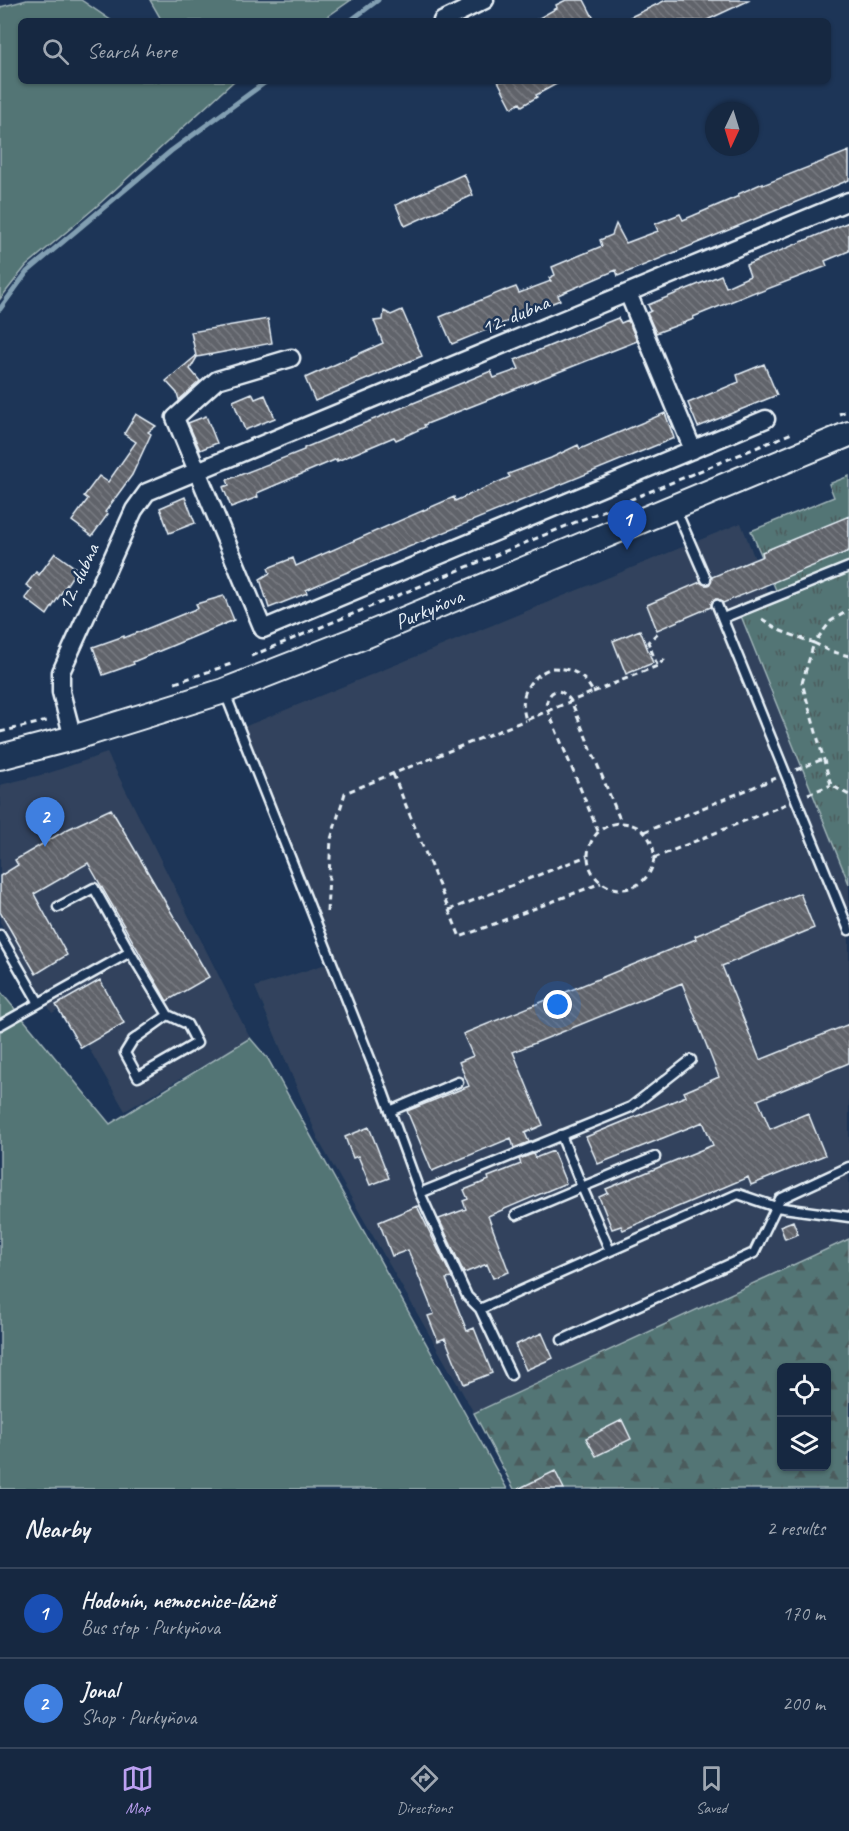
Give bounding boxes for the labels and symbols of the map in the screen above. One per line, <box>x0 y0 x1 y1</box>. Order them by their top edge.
north arrow <box>705 102 759 156</box>
street label: 12. dubna <box>477 289 554 341</box>
pin: 1 <box>608 500 646 550</box>
street label: 12. dubna <box>51 538 105 615</box>
street label: Purkyňova <box>391 582 468 635</box>
pin: 2 <box>26 798 64 847</box>
your location <box>543 990 572 1019</box>

